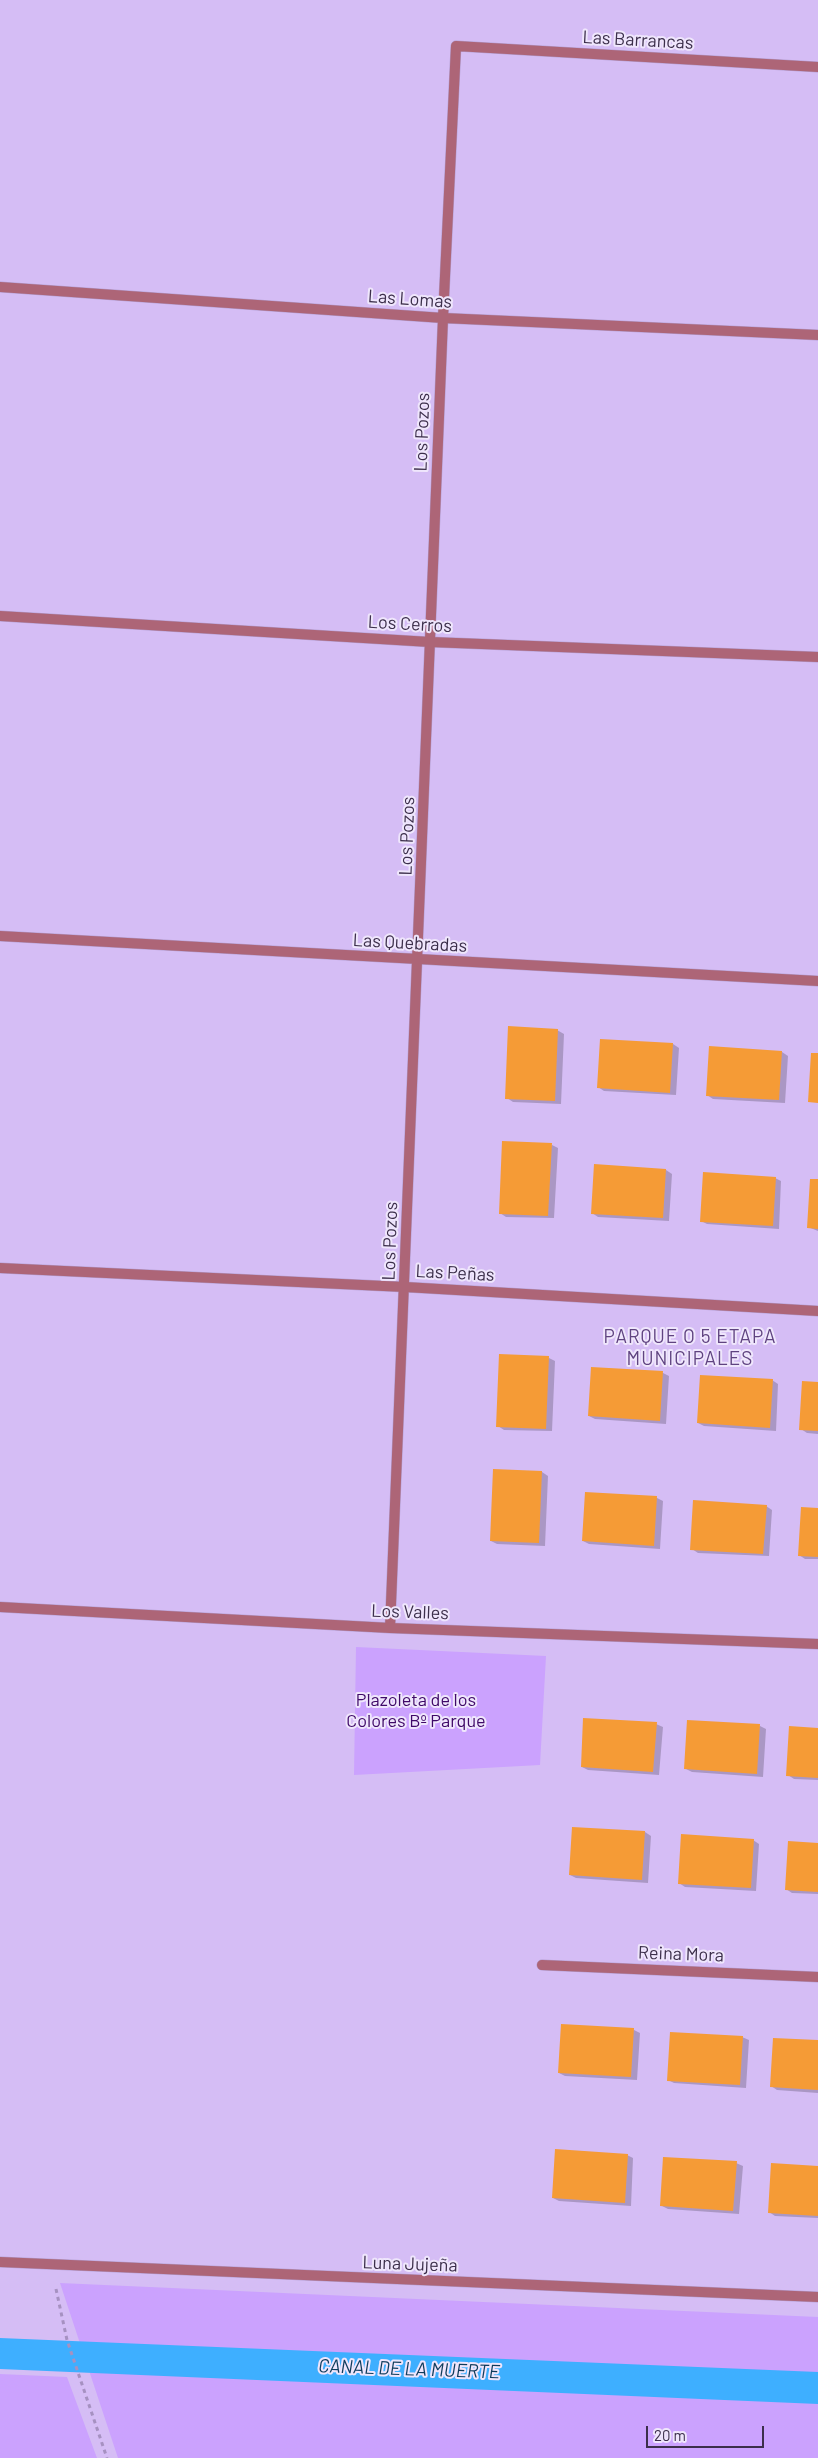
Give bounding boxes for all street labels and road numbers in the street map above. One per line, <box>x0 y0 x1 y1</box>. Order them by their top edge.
street label: Las Barrancas <box>582 26 694 54</box>
street label: Las Lomas <box>367 285 453 313</box>
street label: Los Pozos <box>410 392 434 472</box>
street label: Los Cerros <box>367 611 453 637</box>
street label: Los Pozos <box>395 796 419 876</box>
street label: Las Quebradas <box>352 929 468 957</box>
street label: Los Pozos <box>378 1201 402 1281</box>
street label: Las Peñas <box>415 1260 495 1286</box>
street label: Los Valles <box>371 1600 449 1624</box>
street label: Reina Mora <box>638 1942 724 1966</box>
street label: Luna Jujeña <box>362 2252 458 2276</box>

